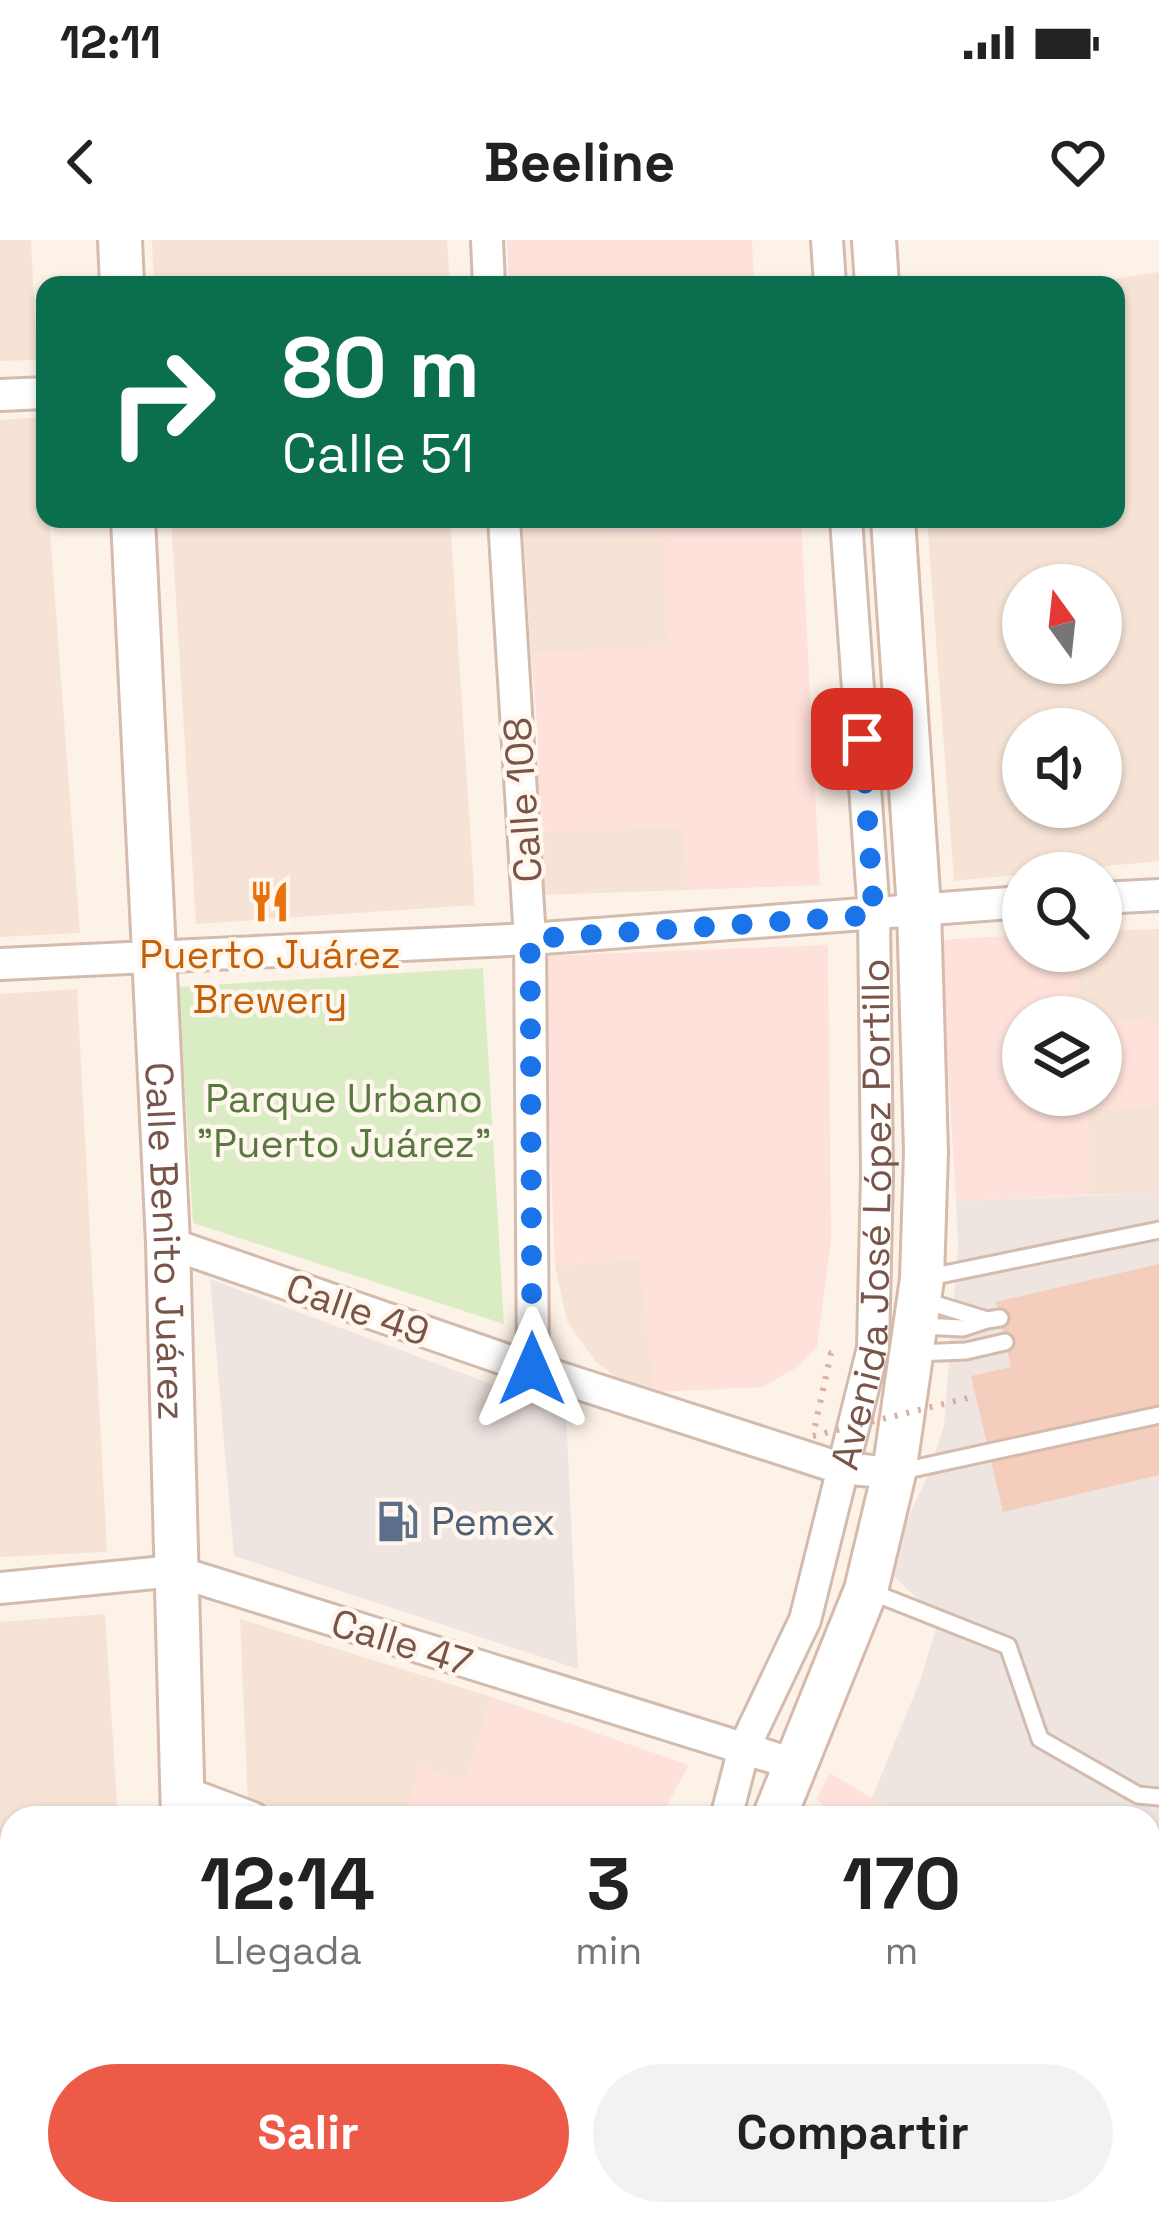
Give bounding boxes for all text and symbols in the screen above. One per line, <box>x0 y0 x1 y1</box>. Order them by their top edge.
text: 12:11 <box>60 14 161 71</box>
text: Beeline <box>484 128 675 197</box>
icon: back <box>48 129 114 195</box>
icon: heart <box>1045 129 1111 195</box>
text: 80 m <box>282 314 480 422</box>
icon: right <box>84 324 240 480</box>
text: Calle 51 <box>282 419 474 488</box>
north arrow <box>1002 564 1122 684</box>
map controls <box>1002 564 1122 1116</box>
pin <box>811 688 913 790</box>
icon: arrive <box>829 706 895 772</box>
button: sound <box>1002 708 1122 828</box>
street label: Calle 108 <box>492 716 553 884</box>
button: search <box>1002 852 1122 972</box>
restaurant icon: Puerto Juárez Brewery <box>247 879 293 925</box>
place label: Puerto Juárez Brewery <box>139 930 401 1024</box>
street label: Avenida José López Portillo <box>820 958 902 1475</box>
button: layers <box>1002 996 1122 1116</box>
street label: Calle Benito Juárez <box>134 1061 197 1421</box>
park label: Parque Urbano "Puerto Juárez" <box>197 1074 491 1168</box>
street label: Calle 49 <box>280 1262 436 1357</box>
position arrow <box>469 1306 595 1432</box>
place label: Pemex <box>431 1497 555 1546</box>
fuel station icon: Pemex <box>374 1498 420 1544</box>
street label: Calle 47 <box>325 1598 478 1687</box>
text: 12:14 <box>200 1838 375 1930</box>
text: 3 <box>587 1838 631 1930</box>
text: 170 <box>842 1838 961 1930</box>
text: Llegada <box>213 1926 362 1975</box>
text: min <box>575 1926 642 1975</box>
text: m <box>885 1926 918 1975</box>
button: Salir <box>48 2064 569 2202</box>
button: Compartir <box>593 2064 1113 2202</box>

